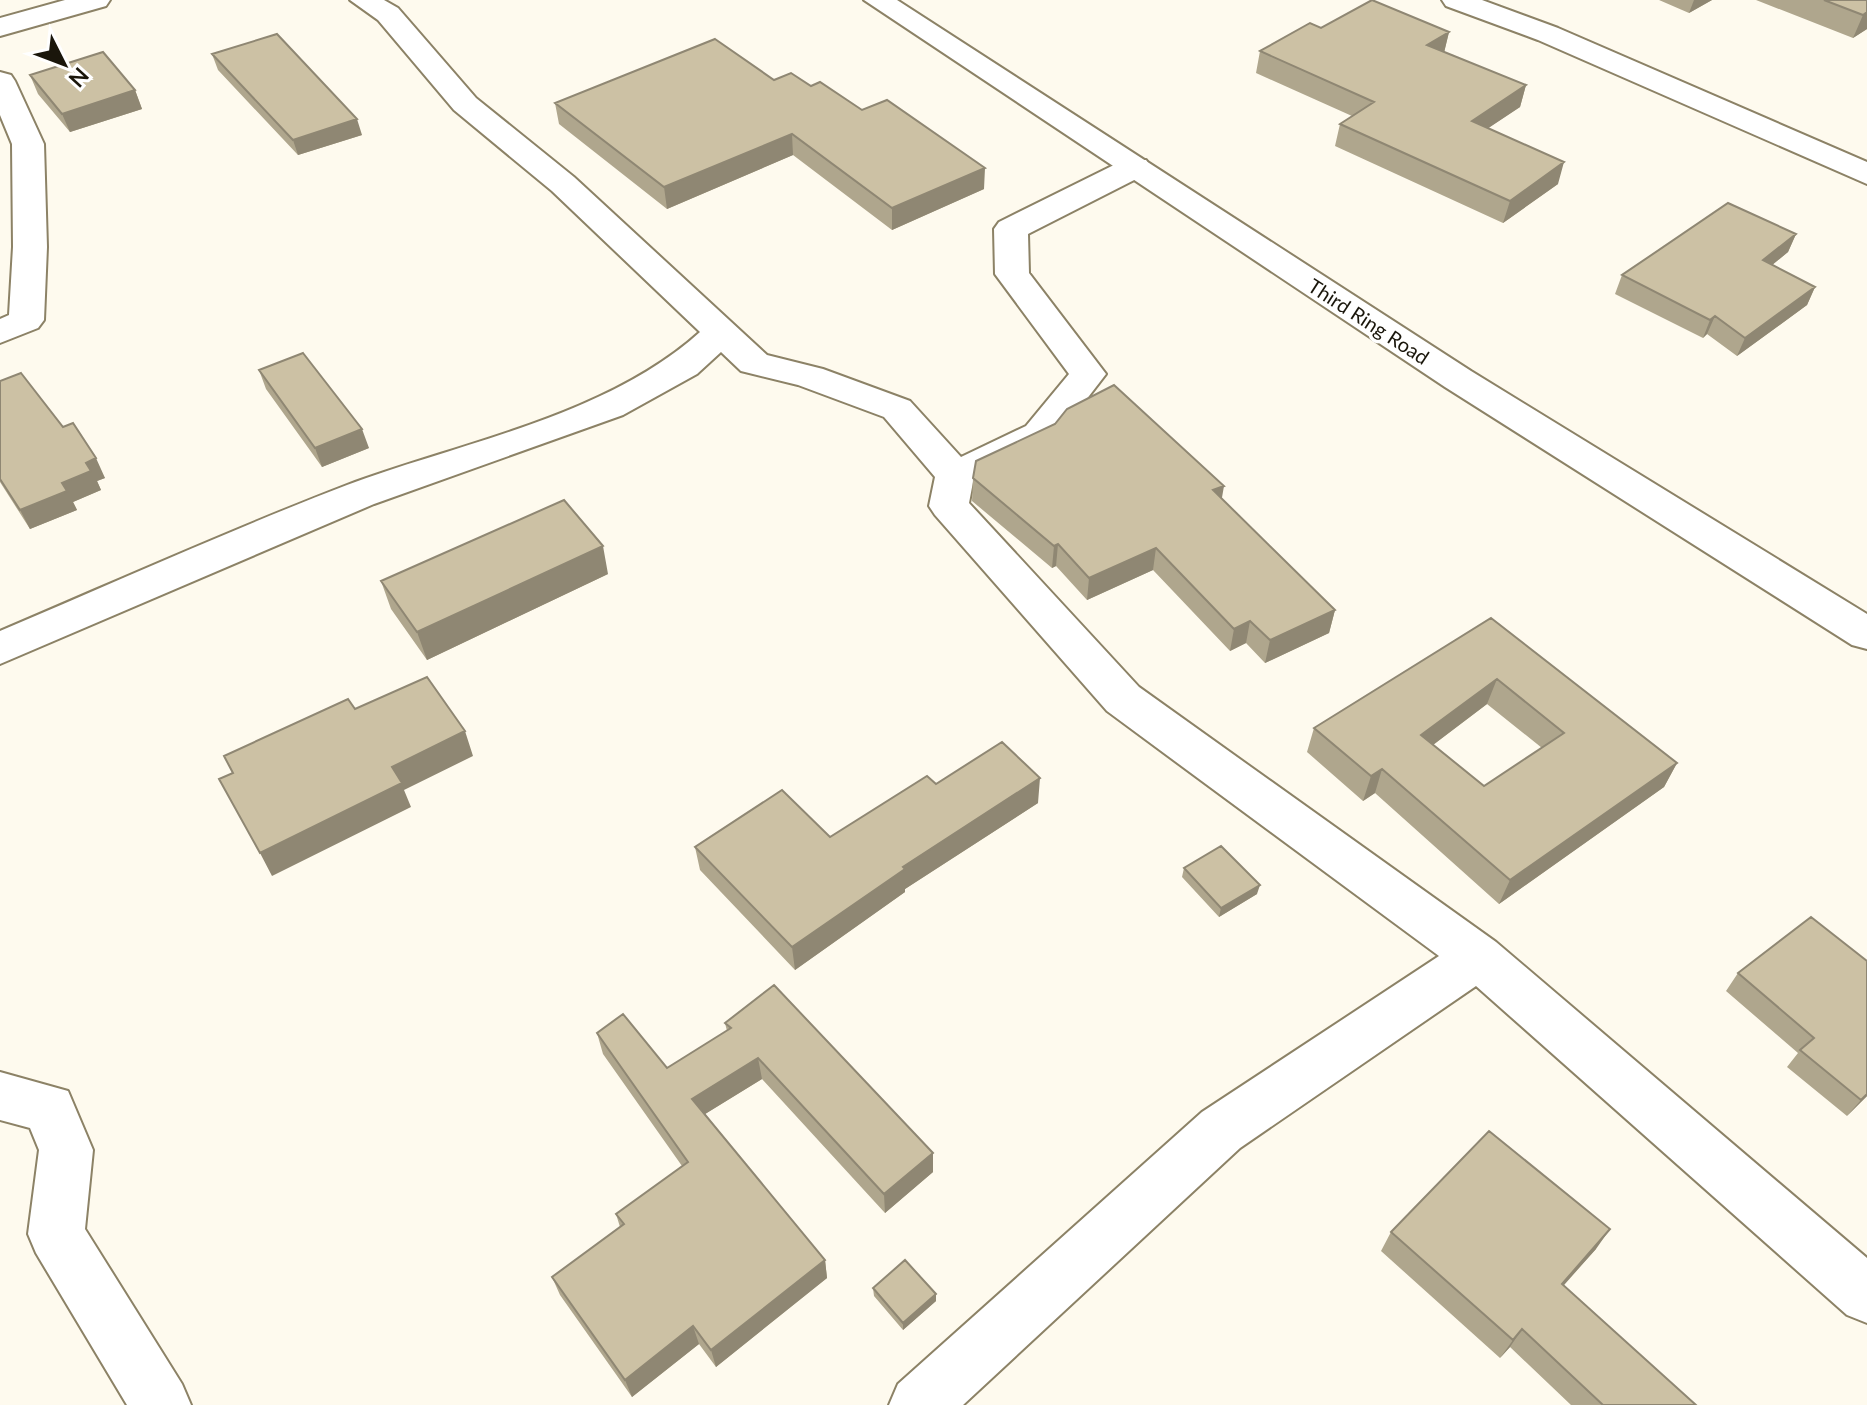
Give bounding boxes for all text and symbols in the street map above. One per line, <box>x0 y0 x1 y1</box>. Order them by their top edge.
north arrow <box>24 24 104 104</box>
text: N <box>64 62 95 93</box>
street label: Third Ring Road <box>1304 273 1434 369</box>

